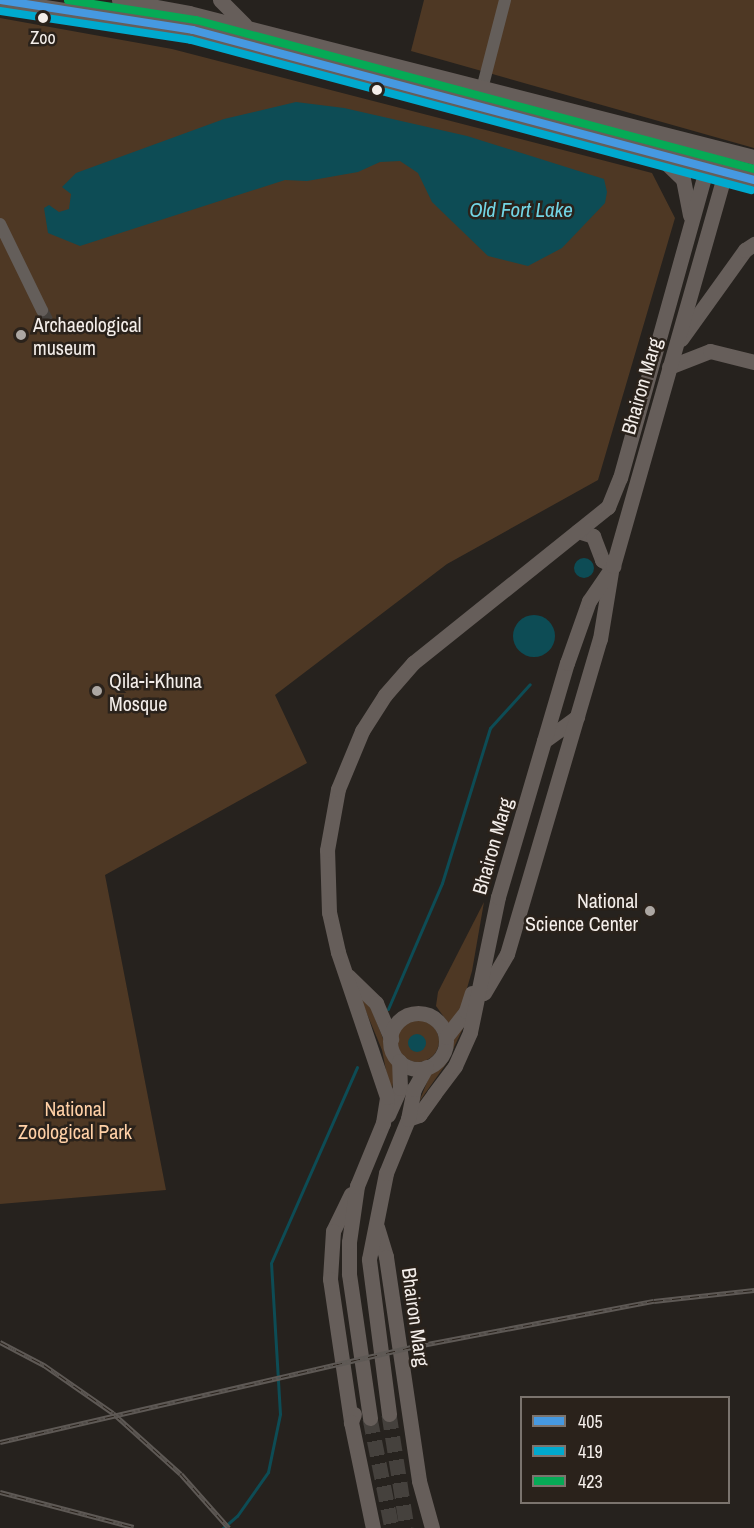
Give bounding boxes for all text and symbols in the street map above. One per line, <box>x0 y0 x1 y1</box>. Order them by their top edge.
marker: Zoo <box>37 12 49 24</box>
place label: Zoo <box>30 27 56 49</box>
unlabelled marker <box>371 84 383 96</box>
water label: Old Fort Lake <box>469 197 573 223</box>
place label: Archaeological museum <box>33 312 141 359</box>
marker: Archaeological museum <box>14 328 28 342</box>
street label: Bhairon Marg <box>616 335 666 437</box>
place label: Qila-i-Khuna Mosque <box>109 668 202 715</box>
marker: Qila-i-Khuna Mosque <box>90 684 104 698</box>
street label: Bhairon Marg <box>467 795 517 897</box>
place label: National Science Center <box>525 888 638 935</box>
marker: National Science Center <box>643 904 657 918</box>
park label: National Zoological Park <box>18 1096 132 1143</box>
street label: Bhairon Marg <box>397 1266 435 1368</box>
legend <box>520 1396 730 1504</box>
text: 405 <box>578 1409 603 1434</box>
text: 419 <box>578 1439 603 1464</box>
text: 423 <box>578 1469 603 1494</box>

